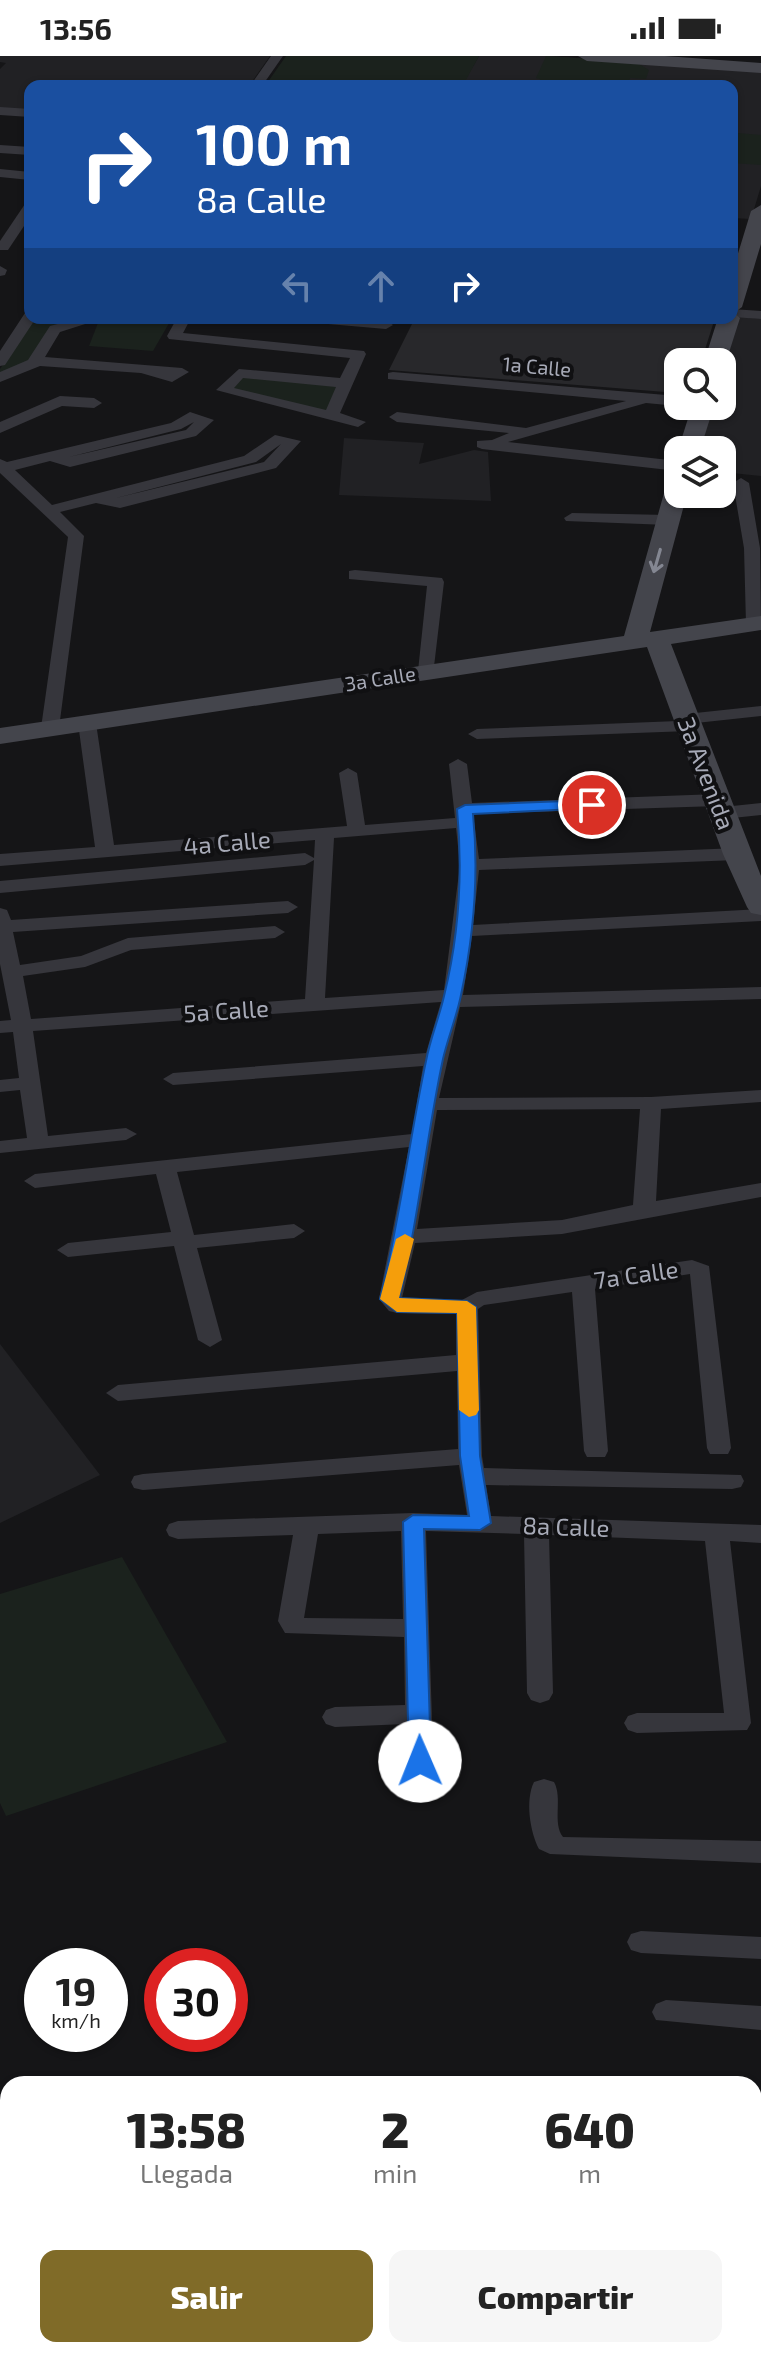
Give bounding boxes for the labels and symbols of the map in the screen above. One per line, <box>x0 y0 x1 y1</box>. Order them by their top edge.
street label: 1a Calle <box>502 351 572 381</box>
one-way arrow <box>648 548 663 574</box>
street label: 3a Calle <box>343 661 417 695</box>
street label: 3a Avenida <box>672 713 742 833</box>
pin <box>558 771 626 839</box>
street label: 4a Calle <box>182 824 272 860</box>
street label: 5a Calle <box>182 993 270 1027</box>
street label: 7a Calle <box>592 1254 680 1294</box>
street label: 8a Calle <box>522 1510 610 1542</box>
position arrow <box>378 1719 462 1803</box>
speed limit sign: 30 <box>144 1948 248 2052</box>

